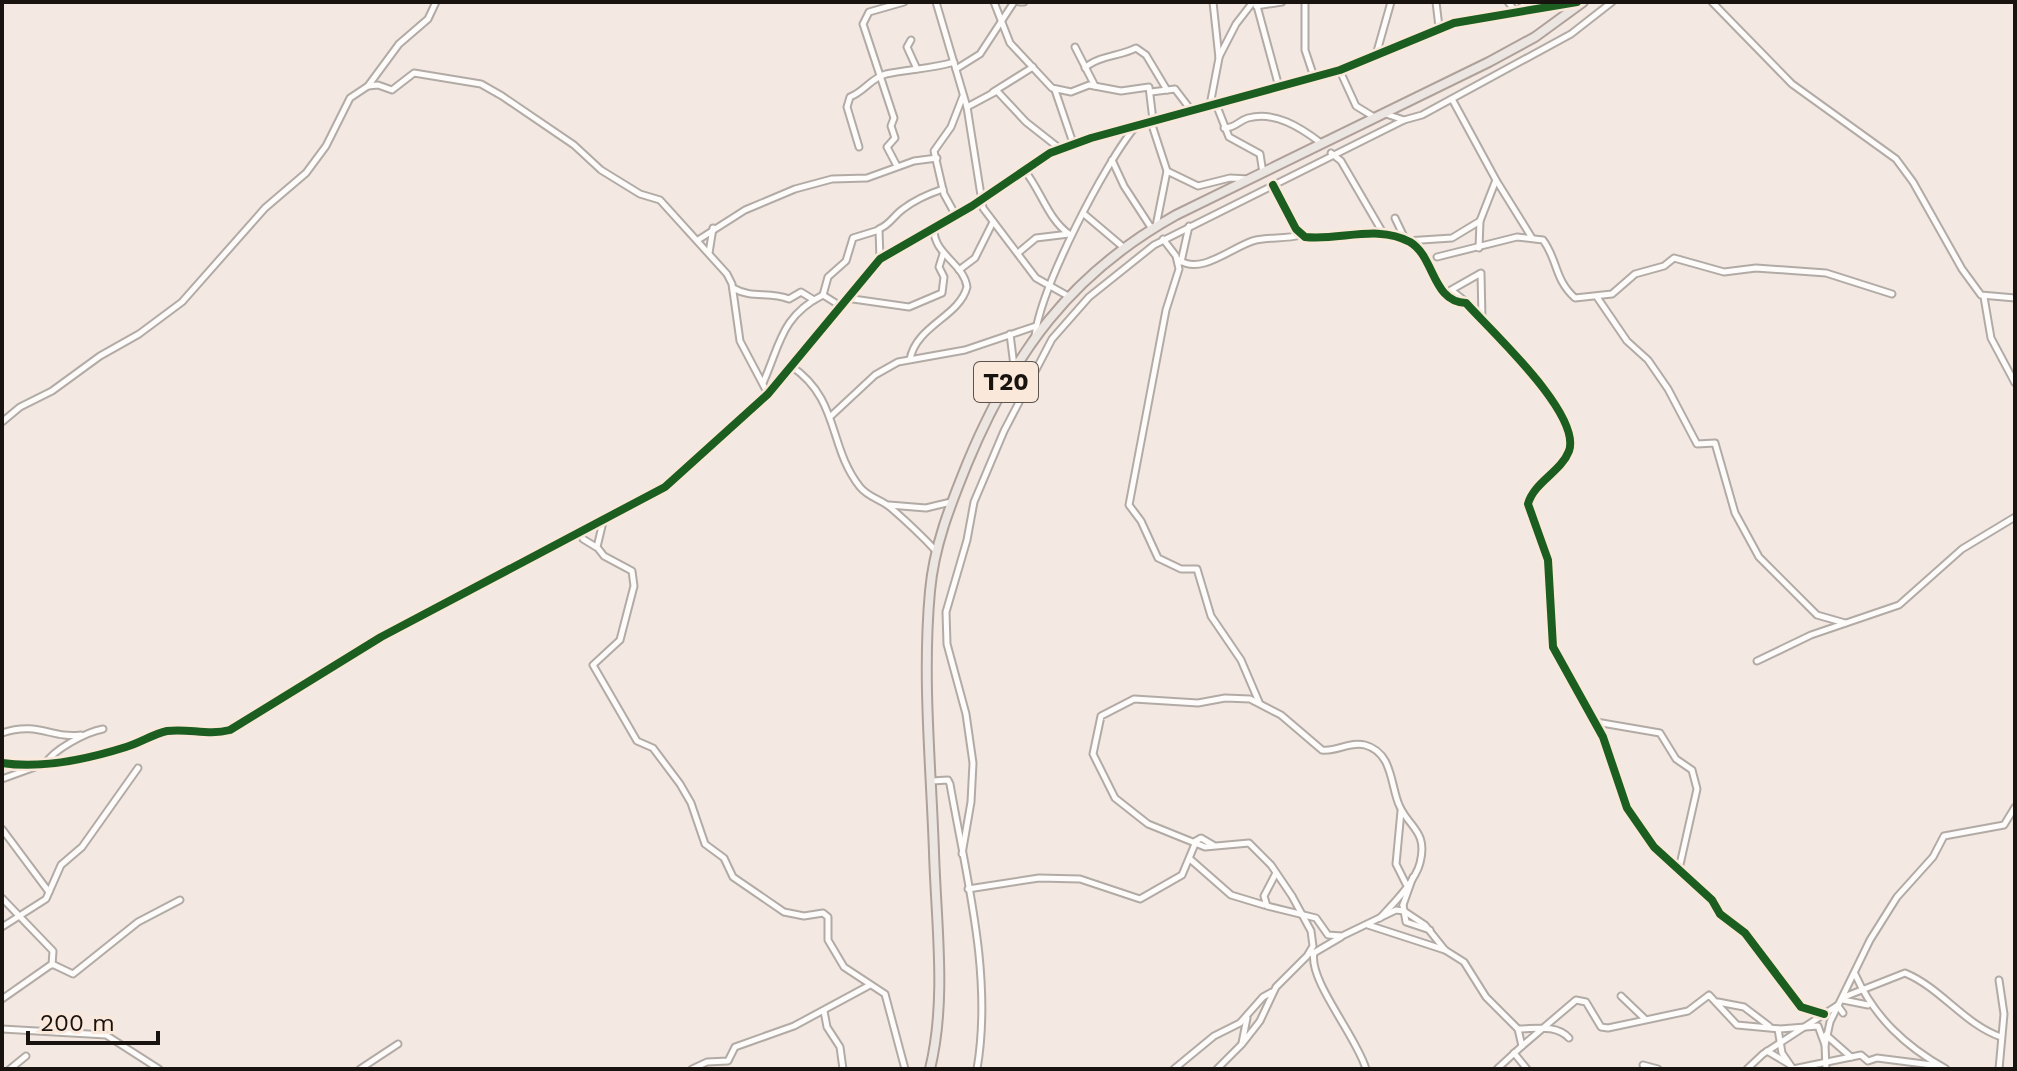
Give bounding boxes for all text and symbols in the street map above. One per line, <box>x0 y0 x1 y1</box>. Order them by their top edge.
road number: T20 <box>974 362 1038 402</box>
scale bar <box>28 995 158 1045</box>
text: 200 m <box>40 1009 115 1037</box>

